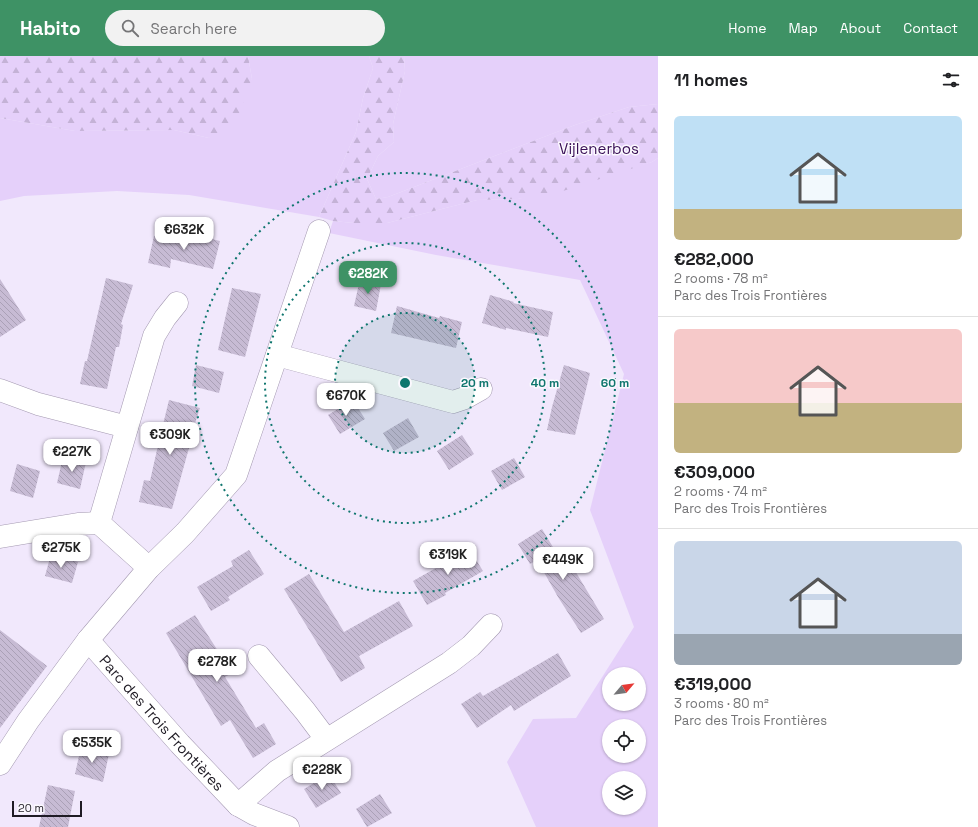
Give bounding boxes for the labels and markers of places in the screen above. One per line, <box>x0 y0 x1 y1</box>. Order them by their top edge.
pin: €632K <box>156 217 212 251</box>
pin: €282K <box>340 261 396 295</box>
centre of rings <box>398 376 412 390</box>
pin: €670K <box>318 383 374 417</box>
pin: €309K <box>142 422 198 456</box>
pin: €227K <box>44 439 100 473</box>
pin: €275K <box>33 535 89 569</box>
pin: €319K <box>420 542 476 576</box>
pin: €449K <box>535 547 591 581</box>
pin: €278K <box>189 649 245 683</box>
pin: €535K <box>64 730 120 764</box>
pin: €228K <box>294 757 350 791</box>

